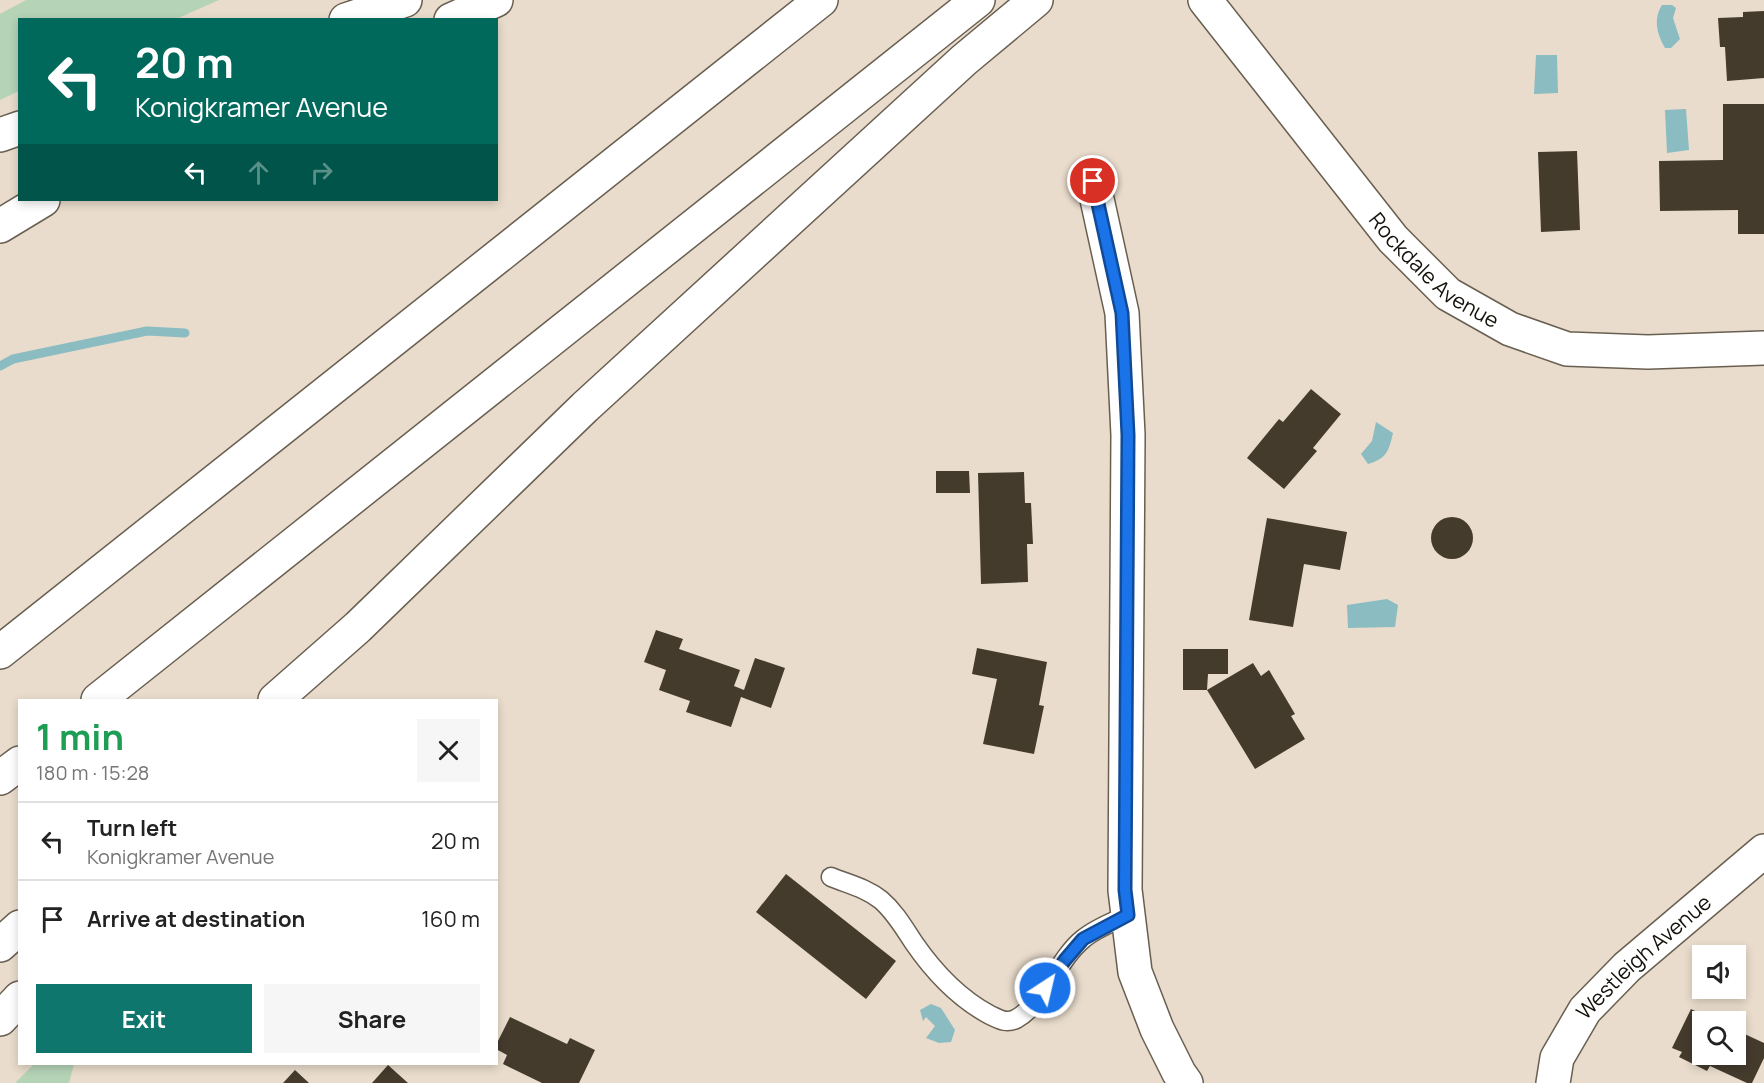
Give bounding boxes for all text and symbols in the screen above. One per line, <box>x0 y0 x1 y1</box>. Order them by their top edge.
text: 20 m <box>135 33 234 91</box>
icon: left <box>36 42 114 120</box>
text: Konigkramer Avenue <box>135 88 388 125</box>
pin <box>1067 155 1118 206</box>
icon: left <box>179 156 212 189</box>
icon: ahead <box>242 156 275 189</box>
icon: right <box>305 156 338 189</box>
icon: arrive <box>1076 164 1109 197</box>
street label: Rockdale Avenue <box>1363 206 1504 334</box>
text: 1 min <box>36 712 124 761</box>
button: close <box>417 719 480 782</box>
text: 180 m · 15:28 <box>36 759 149 786</box>
text: Turn left <box>87 813 177 843</box>
icon: left <box>36 825 69 858</box>
text: 20 m <box>431 826 480 856</box>
text: Konigkramer Avenue <box>87 843 274 870</box>
street label: Westleigh Avenue <box>1570 888 1717 1025</box>
icon: arrive <box>36 903 69 936</box>
text: Arrive at destination <box>87 904 305 934</box>
text: 160 m <box>421 904 480 934</box>
map controls <box>1692 945 1746 1065</box>
button: sound <box>1692 945 1746 999</box>
position arrow <box>1013 956 1077 1020</box>
button: Exit <box>36 984 252 1053</box>
button: Share <box>264 984 480 1053</box>
button: search <box>1692 1011 1746 1065</box>

